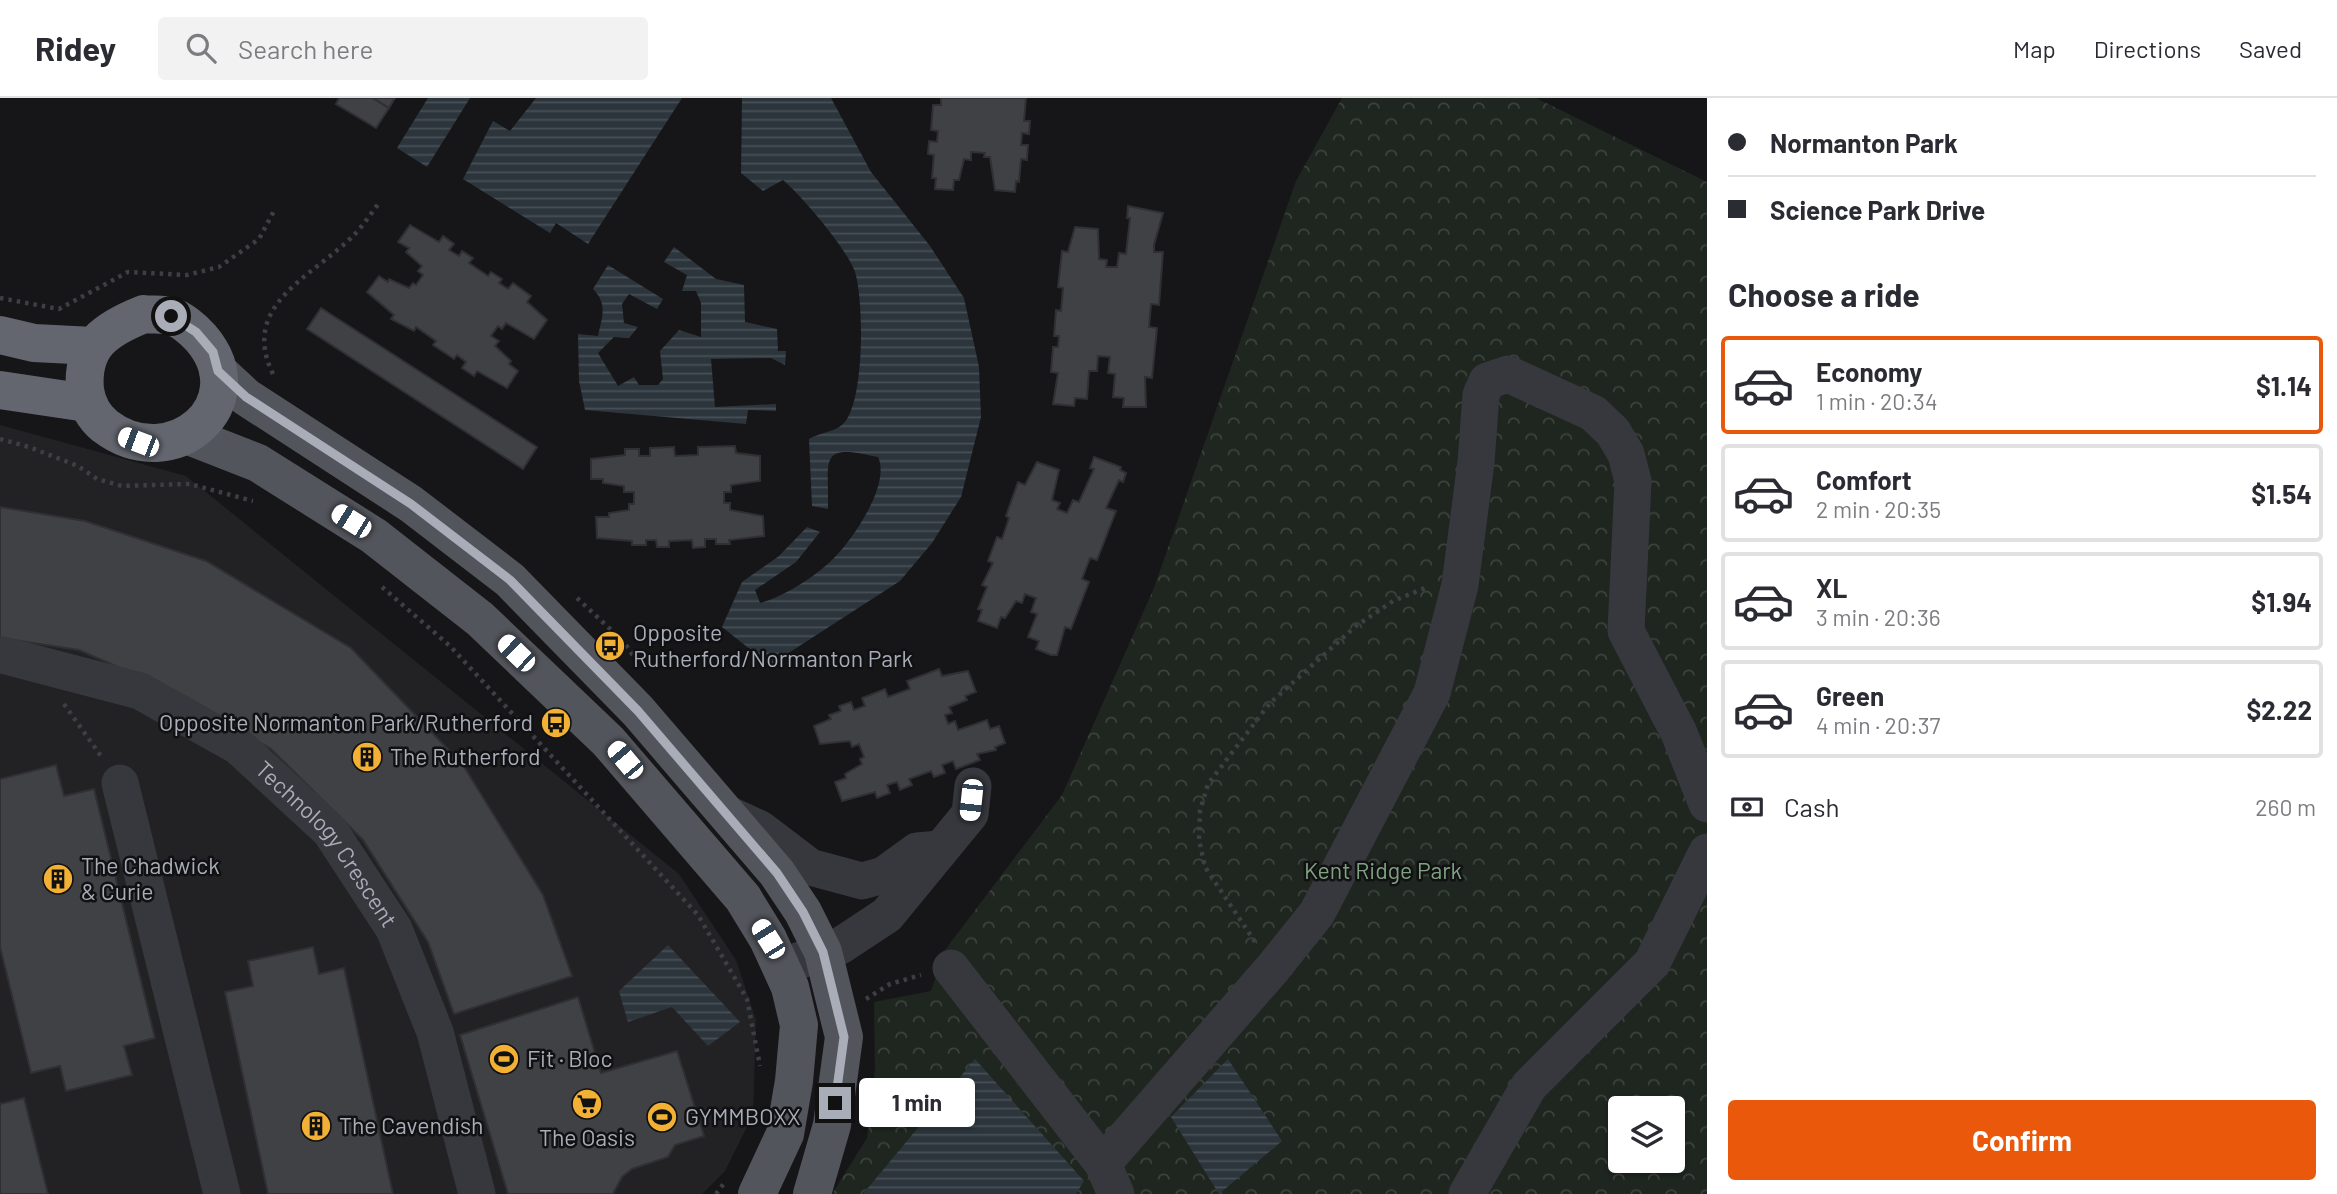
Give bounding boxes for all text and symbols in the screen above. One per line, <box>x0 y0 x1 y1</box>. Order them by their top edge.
search box <box>158 17 648 80</box>
text: Ridey <box>35 28 116 68</box>
icon: search <box>182 29 220 67</box>
text: Search here <box>238 33 373 64</box>
text: Map <box>2013 34 2056 63</box>
text: Directions <box>2094 34 2201 63</box>
text: Saved <box>2239 34 2302 63</box>
text: Normanton Park <box>1770 127 1958 158</box>
text: Science Park Drive <box>1770 194 1985 225</box>
text: Choose a ride <box>1728 275 1920 313</box>
route start <box>155 300 187 332</box>
icon: car <box>1732 354 1795 417</box>
text: Economy <box>1816 356 1922 387</box>
text: $1.14 <box>2256 370 2312 401</box>
text: 1 min · 20:34 <box>1816 387 1938 415</box>
car <box>115 425 162 459</box>
icon: car <box>1732 462 1795 525</box>
text: Comfort <box>1816 464 1912 495</box>
text: $1.54 <box>2251 478 2312 509</box>
text: 2 min · 20:35 <box>1816 495 1941 523</box>
car <box>328 501 375 541</box>
icon: car <box>1732 570 1795 633</box>
text: XL <box>1816 572 1847 603</box>
text: $1.94 <box>2251 586 2312 617</box>
text: 3 min · 20:36 <box>1816 603 1941 631</box>
place label: Opposite Rutherford/Normanton Park <box>633 618 913 672</box>
bus stop icon: Opposite Rutherford/Normanton Park <box>593 629 627 663</box>
car <box>494 631 539 675</box>
icon: car <box>1732 678 1795 741</box>
text: Green <box>1816 680 1884 711</box>
text: $2.22 <box>2246 694 2312 725</box>
bus stop icon: Opposite Normanton Park/Rutherford <box>539 706 573 740</box>
place label: Opposite Normanton Park/Rutherford <box>159 708 533 736</box>
text: 4 min · 20:37 <box>1816 711 1940 739</box>
car <box>604 737 647 783</box>
building icon: The Rutherford <box>350 740 384 774</box>
place label: The Rutherford <box>390 742 541 770</box>
street label: Technology Crescent <box>250 754 404 932</box>
car <box>959 778 984 822</box>
icon: cash <box>1728 788 1766 826</box>
text: Cash <box>1784 791 1839 822</box>
text: 260 m <box>2255 793 2316 821</box>
place label: The Chadwick & Curie <box>81 851 220 905</box>
park label: Kent Ridge Park <box>1304 856 1462 884</box>
building icon: The Chadwick & Curie <box>41 862 75 896</box>
car <box>748 916 789 962</box>
sports icon: Fit · Bloc <box>487 1042 521 1076</box>
place label: Fit · Bloc <box>527 1044 613 1072</box>
callout: 1 min <box>860 1079 975 1128</box>
supermarket icon: The Oasis <box>570 1087 604 1121</box>
route end <box>819 1087 851 1119</box>
text: 1 min <box>892 1088 942 1116</box>
map controls <box>1608 1096 1685 1173</box>
button: layers <box>1608 1096 1685 1173</box>
sports icon: GYMMBOXX <box>645 1100 679 1134</box>
button: Confirm <box>1728 1100 2316 1180</box>
place label: GYMMBOXX <box>685 1102 801 1130</box>
building icon: The Cavendish <box>299 1109 333 1143</box>
place label: The Cavendish <box>339 1111 484 1139</box>
place label: The Oasis <box>539 1123 635 1151</box>

